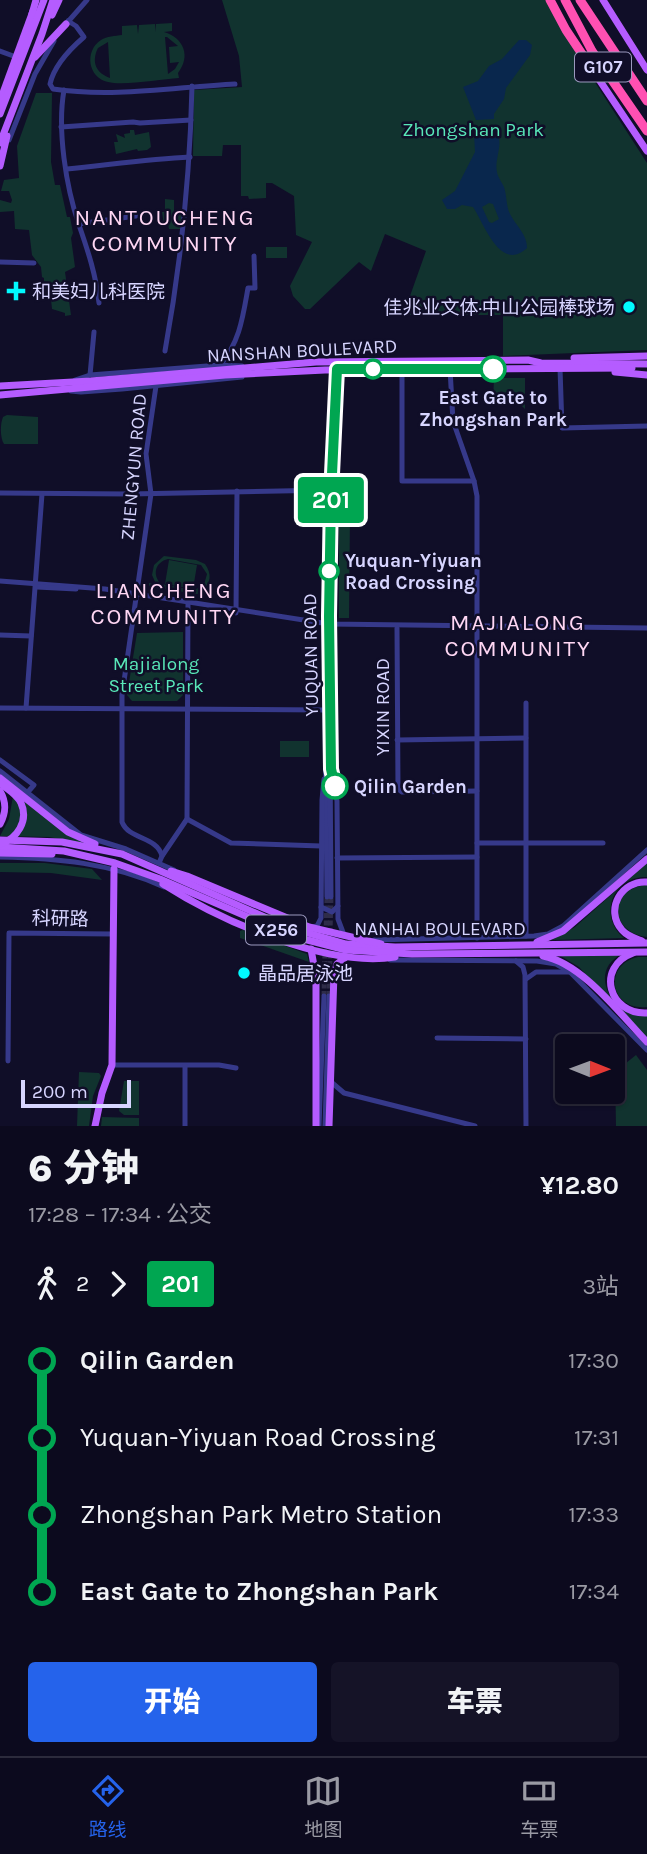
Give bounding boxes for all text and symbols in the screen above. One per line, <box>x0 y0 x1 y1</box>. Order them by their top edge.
road number: G107 <box>575 52 631 82</box>
park label: Zhongshan Park <box>402 119 544 141</box>
district label: NANTOUCHENG COMMUNITY <box>75 204 256 257</box>
marker: 和美妇儿科医院 <box>6 281 26 301</box>
place label: 和美妇儿科医院 <box>32 281 165 303</box>
place label: 佳兆业文体·中山公园棒球场 <box>384 297 615 319</box>
marker: 佳兆业文体·中山公园棒球场 <box>621 299 637 315</box>
street label: NANSHAN BOULEVARD <box>206 335 398 367</box>
marker: East Gate to Zhongshan Park <box>480 356 506 382</box>
unlabelled marker <box>363 359 383 379</box>
place label: East Gate to Zhongshan Park <box>419 387 567 431</box>
street label: ZHENGYUN ROAD <box>117 393 151 542</box>
line badge: 201 <box>291 477 371 523</box>
text: 201 <box>312 486 350 514</box>
place label: Yuquan-Yiyuan Road Crossing <box>345 550 482 594</box>
marker: Yuquan-Yiyuan Road Crossing <box>319 561 339 581</box>
district label: LIANCHENG COMMUNITY <box>90 577 238 630</box>
street label: YUQUAN ROAD <box>299 593 323 717</box>
district label: MAJIALONG COMMUNITY <box>444 609 592 662</box>
park label: Majialong Street Park <box>108 653 204 697</box>
street label: YIXIN ROAD <box>372 658 394 756</box>
marker: Qilin Garden <box>322 773 348 799</box>
place label: Qilin Garden <box>354 776 467 798</box>
street label: 科研路 <box>31 908 89 930</box>
road number: X256 <box>246 916 306 945</box>
street label: NANHAI BOULEVARD <box>354 918 526 940</box>
place label: 晶品居泳池 <box>258 963 353 985</box>
marker: 晶品居泳池 <box>236 965 252 981</box>
north arrow <box>555 1034 625 1104</box>
map controls <box>555 1034 625 1104</box>
scale bar <box>21 1077 131 1109</box>
text: 200 m <box>32 1081 88 1103</box>
text: 6 分钟 <box>28 1146 139 1191</box>
text: ¥12.80 <box>540 1170 619 1201</box>
text: 17:28 – 17:34 · 公交 <box>28 1201 212 1228</box>
icon: walk <box>28 1265 66 1303</box>
icon: forward <box>99 1265 137 1303</box>
text: 2 <box>76 1270 89 1297</box>
text: 201 <box>161 1270 200 1298</box>
text: 3站 <box>582 1273 619 1300</box>
text: Qilin Garden <box>80 1345 235 1376</box>
text: 17:30 <box>568 1347 619 1374</box>
text: Yuquan-Yiyuan Road Crossing <box>80 1422 435 1453</box>
text: 17:31 <box>574 1424 619 1451</box>
text: Zhongshan Park Metro Station <box>80 1499 442 1530</box>
text: 17:33 <box>568 1501 619 1528</box>
text: East Gate to Zhongshan Park <box>80 1576 438 1607</box>
text: 17:34 <box>569 1578 619 1605</box>
button: 开始 <box>28 1662 317 1742</box>
button: 车票 <box>331 1662 619 1742</box>
tab: 路线 <box>89 1772 127 1841</box>
tab: 地图 <box>304 1772 342 1841</box>
tab: 车票 <box>520 1772 558 1841</box>

